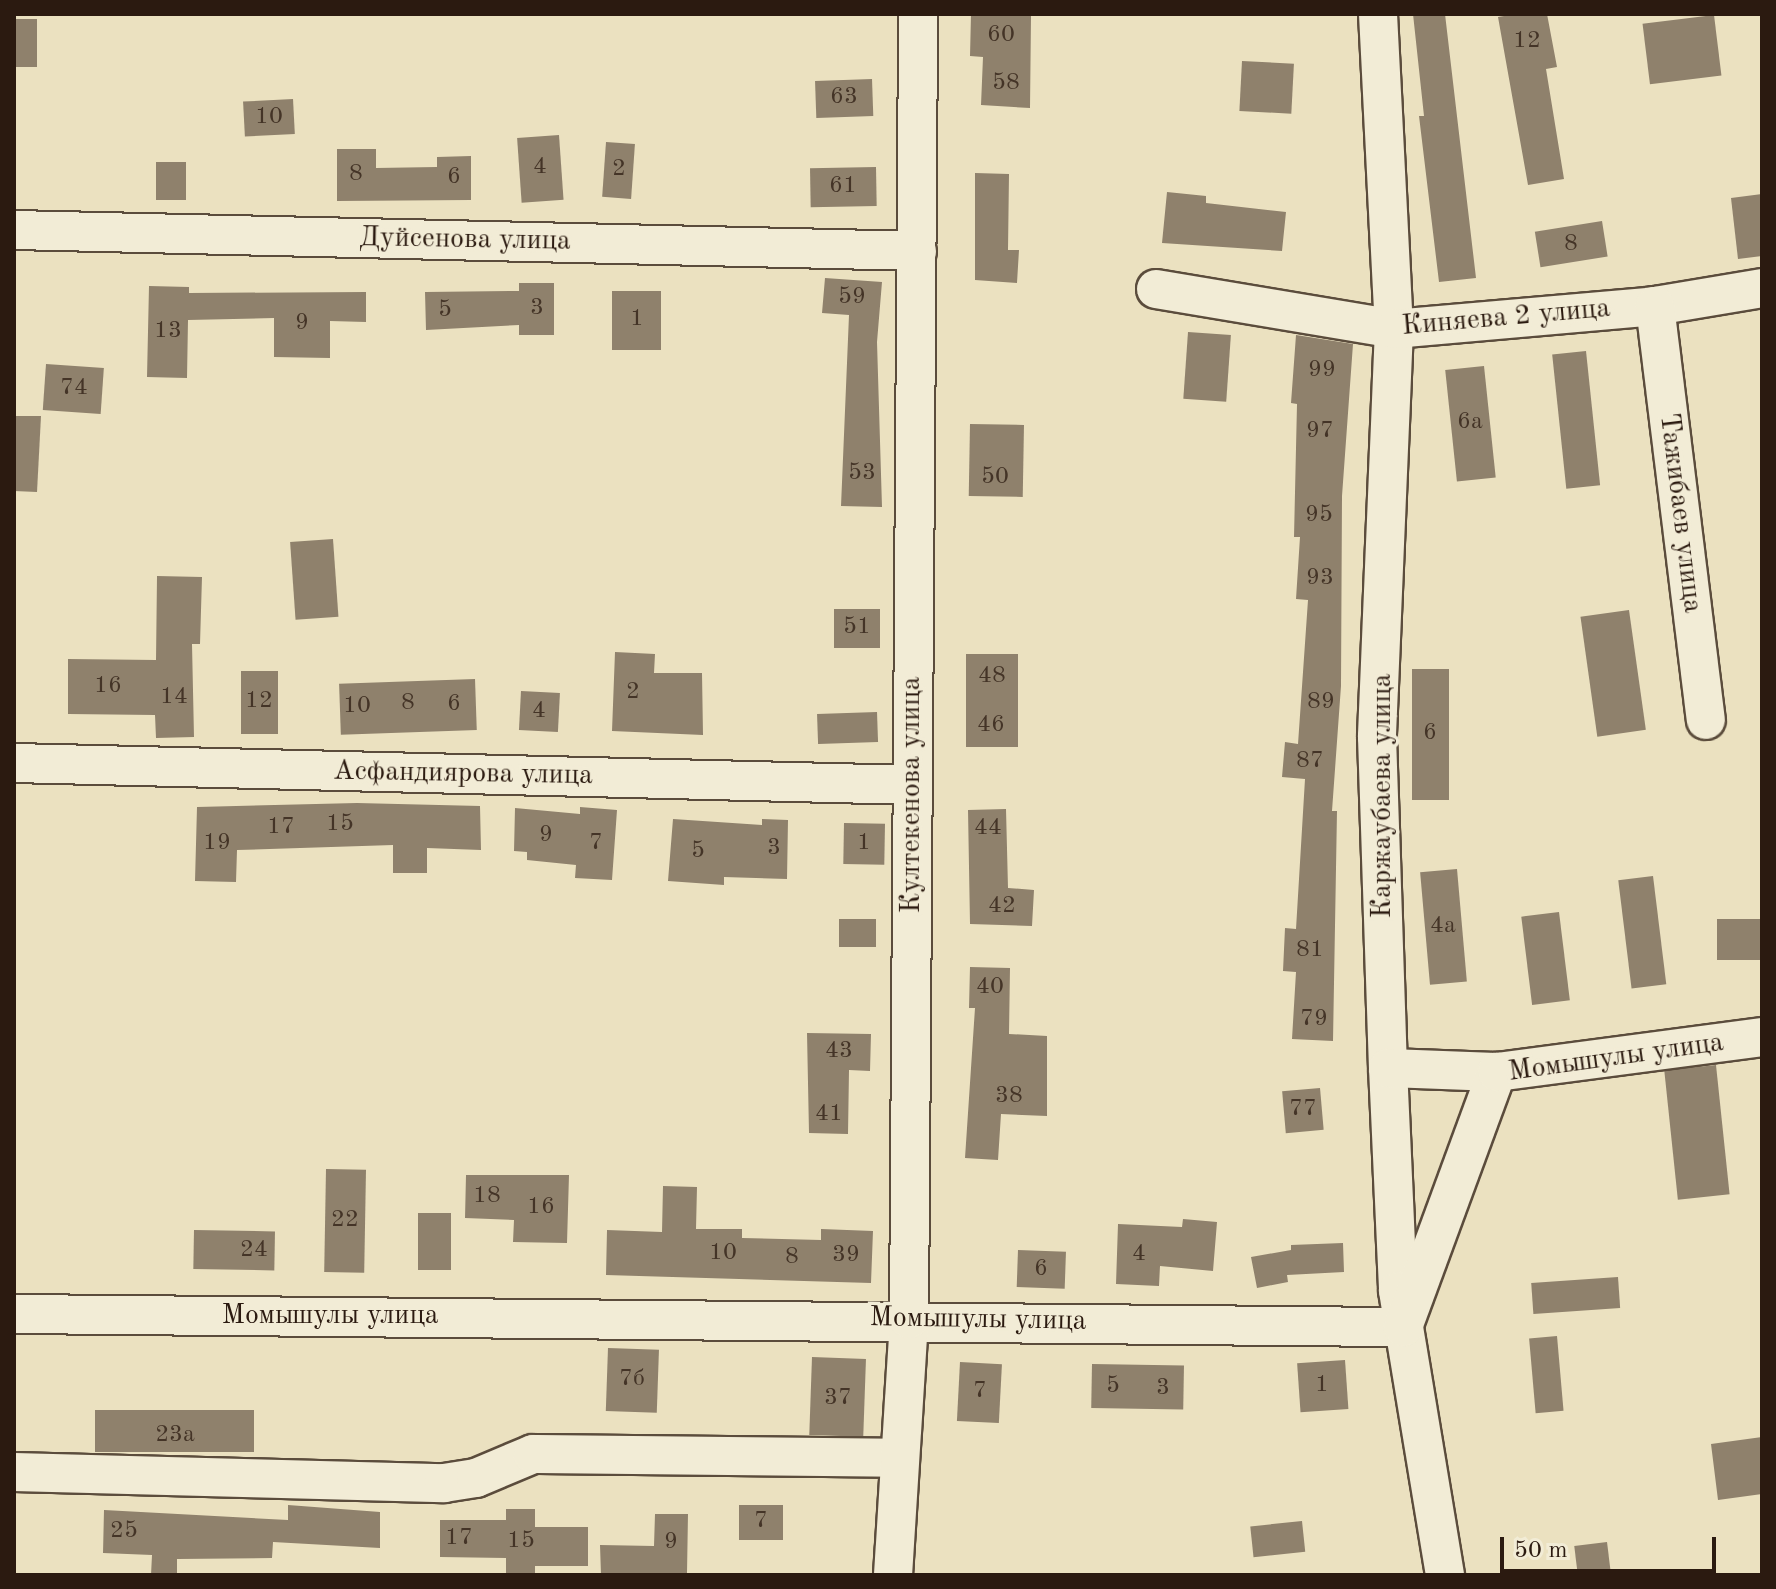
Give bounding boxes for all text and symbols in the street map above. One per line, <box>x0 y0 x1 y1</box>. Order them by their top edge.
house number: 60 <box>987 22 1015 50</box>
house number: 12 <box>1513 28 1541 56</box>
house number: 58 <box>992 70 1020 98</box>
house number: 63 <box>830 84 858 112</box>
house number: 10 <box>255 104 283 132</box>
house number: 4 <box>533 154 547 182</box>
house number: 2 <box>612 156 626 184</box>
house number: 8 <box>349 161 363 189</box>
house number: 6 <box>447 164 461 192</box>
house number: 61 <box>829 173 857 201</box>
street label: Дуйсенова улица <box>359 221 571 259</box>
house number: 8 <box>1564 231 1578 259</box>
house number: 59 <box>838 284 866 312</box>
street label: Киняева 2 улица <box>1400 292 1612 344</box>
house number: 3 <box>530 295 544 323</box>
house number: 5 <box>438 297 452 325</box>
house number: 1 <box>630 306 644 334</box>
house number: 9 <box>295 310 309 338</box>
house number: 13 <box>154 318 182 346</box>
house number: 99 <box>1308 357 1336 385</box>
house number: 74 <box>60 375 88 403</box>
house number: 6а <box>1457 409 1483 437</box>
street label: Тажибаев улица <box>1651 411 1709 615</box>
house number: 97 <box>1306 418 1334 446</box>
house number: 53 <box>848 460 876 488</box>
house number: 50 <box>981 464 1009 492</box>
house number: 95 <box>1305 502 1333 530</box>
house number: 93 <box>1306 565 1334 593</box>
house number: 51 <box>843 614 871 642</box>
house number: 48 <box>978 663 1006 691</box>
house number: 16 <box>94 673 122 701</box>
street label: Каржаубаева улица <box>1366 674 1400 918</box>
street label: Култекенова улица <box>895 677 929 913</box>
house number: 2 <box>626 679 640 707</box>
house number: 14 <box>160 684 188 712</box>
house number: 12 <box>245 688 273 716</box>
house number: 89 <box>1307 689 1335 717</box>
house number: 8 <box>401 690 415 718</box>
house number: 6 <box>447 691 461 719</box>
house number: 10 <box>343 693 371 721</box>
house number: 4 <box>532 698 546 726</box>
house number: 46 <box>977 712 1005 740</box>
house number: 6 <box>1423 720 1437 748</box>
house number: 87 <box>1296 748 1324 776</box>
street label: Асфандиярова улица <box>333 755 593 793</box>
house number: 15 <box>326 811 354 839</box>
house number: 17 <box>267 814 295 842</box>
house number: 44 <box>974 815 1002 843</box>
house number: 9 <box>539 822 553 850</box>
house number: 19 <box>203 830 231 858</box>
house number: 7 <box>589 830 603 858</box>
house number: 1 <box>857 830 871 858</box>
house number: 3 <box>767 835 781 863</box>
house number: 5 <box>691 838 705 866</box>
house number: 42 <box>988 893 1016 921</box>
house number: 4а <box>1430 913 1456 941</box>
house number: 81 <box>1296 937 1324 965</box>
house number: 40 <box>976 974 1004 1002</box>
house number: 79 <box>1300 1006 1328 1034</box>
street label: Момышулы улица <box>1506 1026 1726 1090</box>
house number: 43 <box>825 1038 853 1066</box>
house number: 38 <box>995 1083 1023 1111</box>
house number: 77 <box>1289 1096 1317 1124</box>
house number: 41 <box>815 1101 843 1129</box>
house number: 18 <box>473 1183 501 1211</box>
house number: 16 <box>527 1194 555 1222</box>
house number: 22 <box>331 1207 359 1235</box>
house number: 24 <box>240 1237 268 1265</box>
house number: 10 <box>709 1240 737 1268</box>
house number: 4 <box>1132 1241 1146 1269</box>
house number: 39 <box>832 1242 860 1270</box>
house number: 8 <box>785 1244 799 1272</box>
house number: 6 <box>1034 1256 1048 1284</box>
street label: Момышулы улица <box>221 1299 439 1333</box>
street label: Момышулы улица <box>869 1301 1087 1339</box>
house number: 7б <box>619 1366 645 1394</box>
house number: 1 <box>1315 1372 1329 1400</box>
house number: 5 <box>1106 1373 1120 1401</box>
house number: 3 <box>1156 1375 1170 1403</box>
house number: 7 <box>973 1378 987 1406</box>
house number: 37 <box>824 1385 852 1413</box>
house number: 23а <box>155 1422 195 1450</box>
house number: 7 <box>754 1508 768 1536</box>
house number: 25 <box>110 1518 138 1546</box>
scale bar <box>1504 1521 1720 1571</box>
house number: 17 <box>445 1525 473 1553</box>
house number: 15 <box>507 1528 535 1556</box>
house number: 9 <box>664 1529 678 1557</box>
text: 50 m <box>1514 1539 1568 1563</box>

